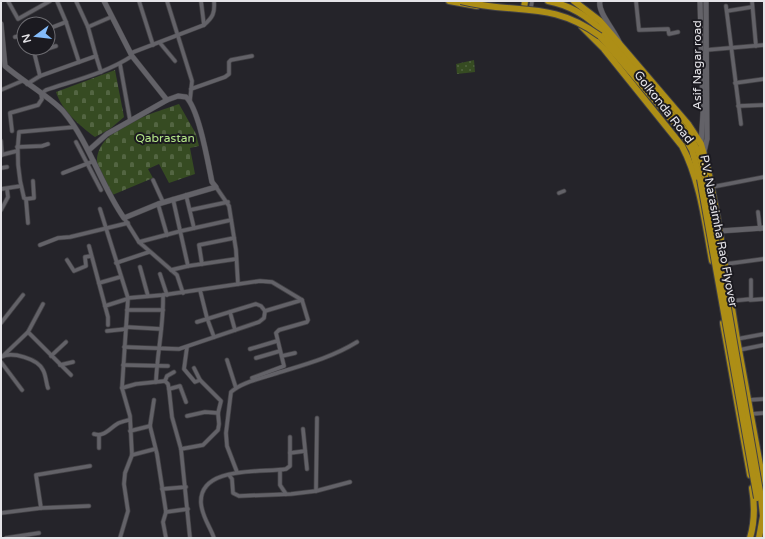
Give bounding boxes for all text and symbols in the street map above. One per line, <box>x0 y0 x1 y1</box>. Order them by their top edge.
north arrow <box>16 16 56 56</box>
street label: Asif Nagar road <box>690 20 704 110</box>
text: N <box>19 33 34 44</box>
street label: Golkonda Road <box>631 68 697 146</box>
park label: Qabrastan <box>135 131 195 145</box>
street label: P.V. Narasimha Rao Flyover <box>697 154 741 309</box>

